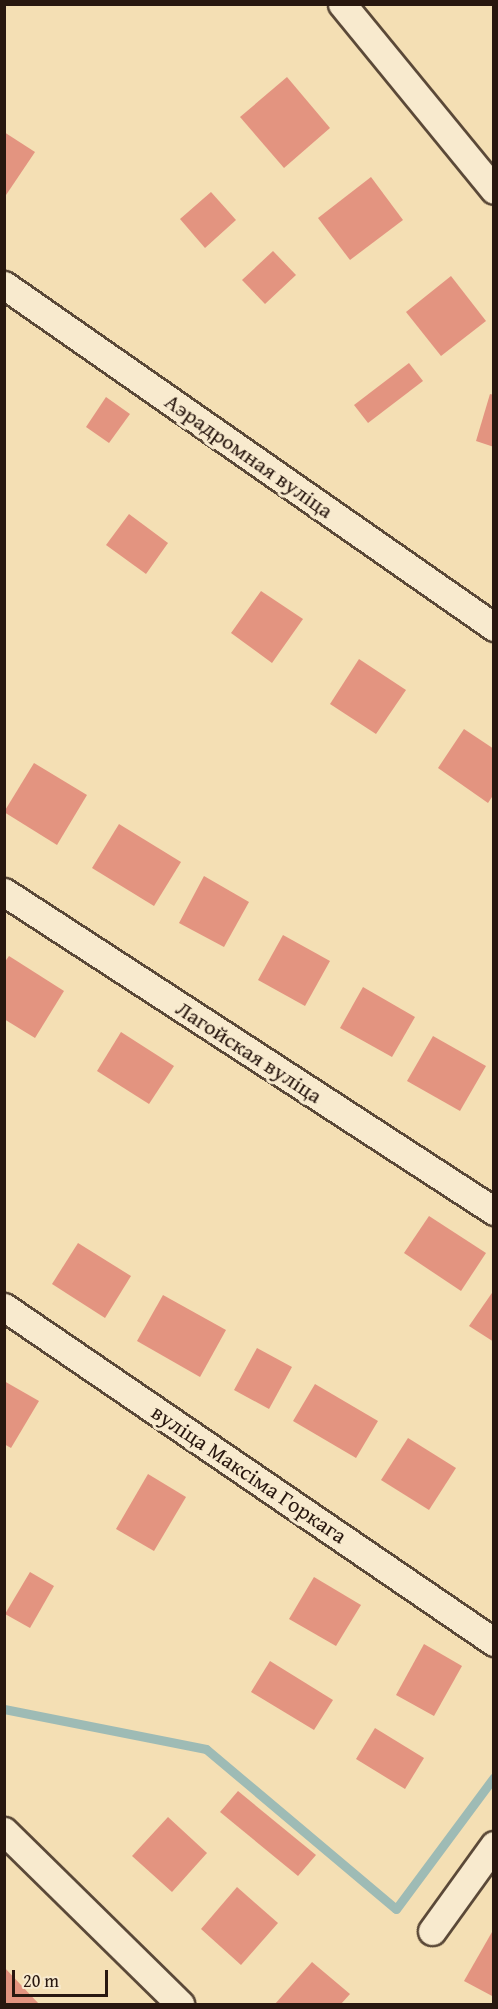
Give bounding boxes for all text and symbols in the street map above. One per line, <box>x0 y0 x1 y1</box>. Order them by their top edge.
street label: Аэрадромная вуліца <box>160 388 338 524</box>
street label: Лагойская вуліца <box>171 995 327 1109</box>
street label: вуліца Максіма Горкага <box>146 1399 352 1549</box>
scale bar <box>15 1958 111 1996</box>
text: 20 m <box>23 1967 59 1994</box>

